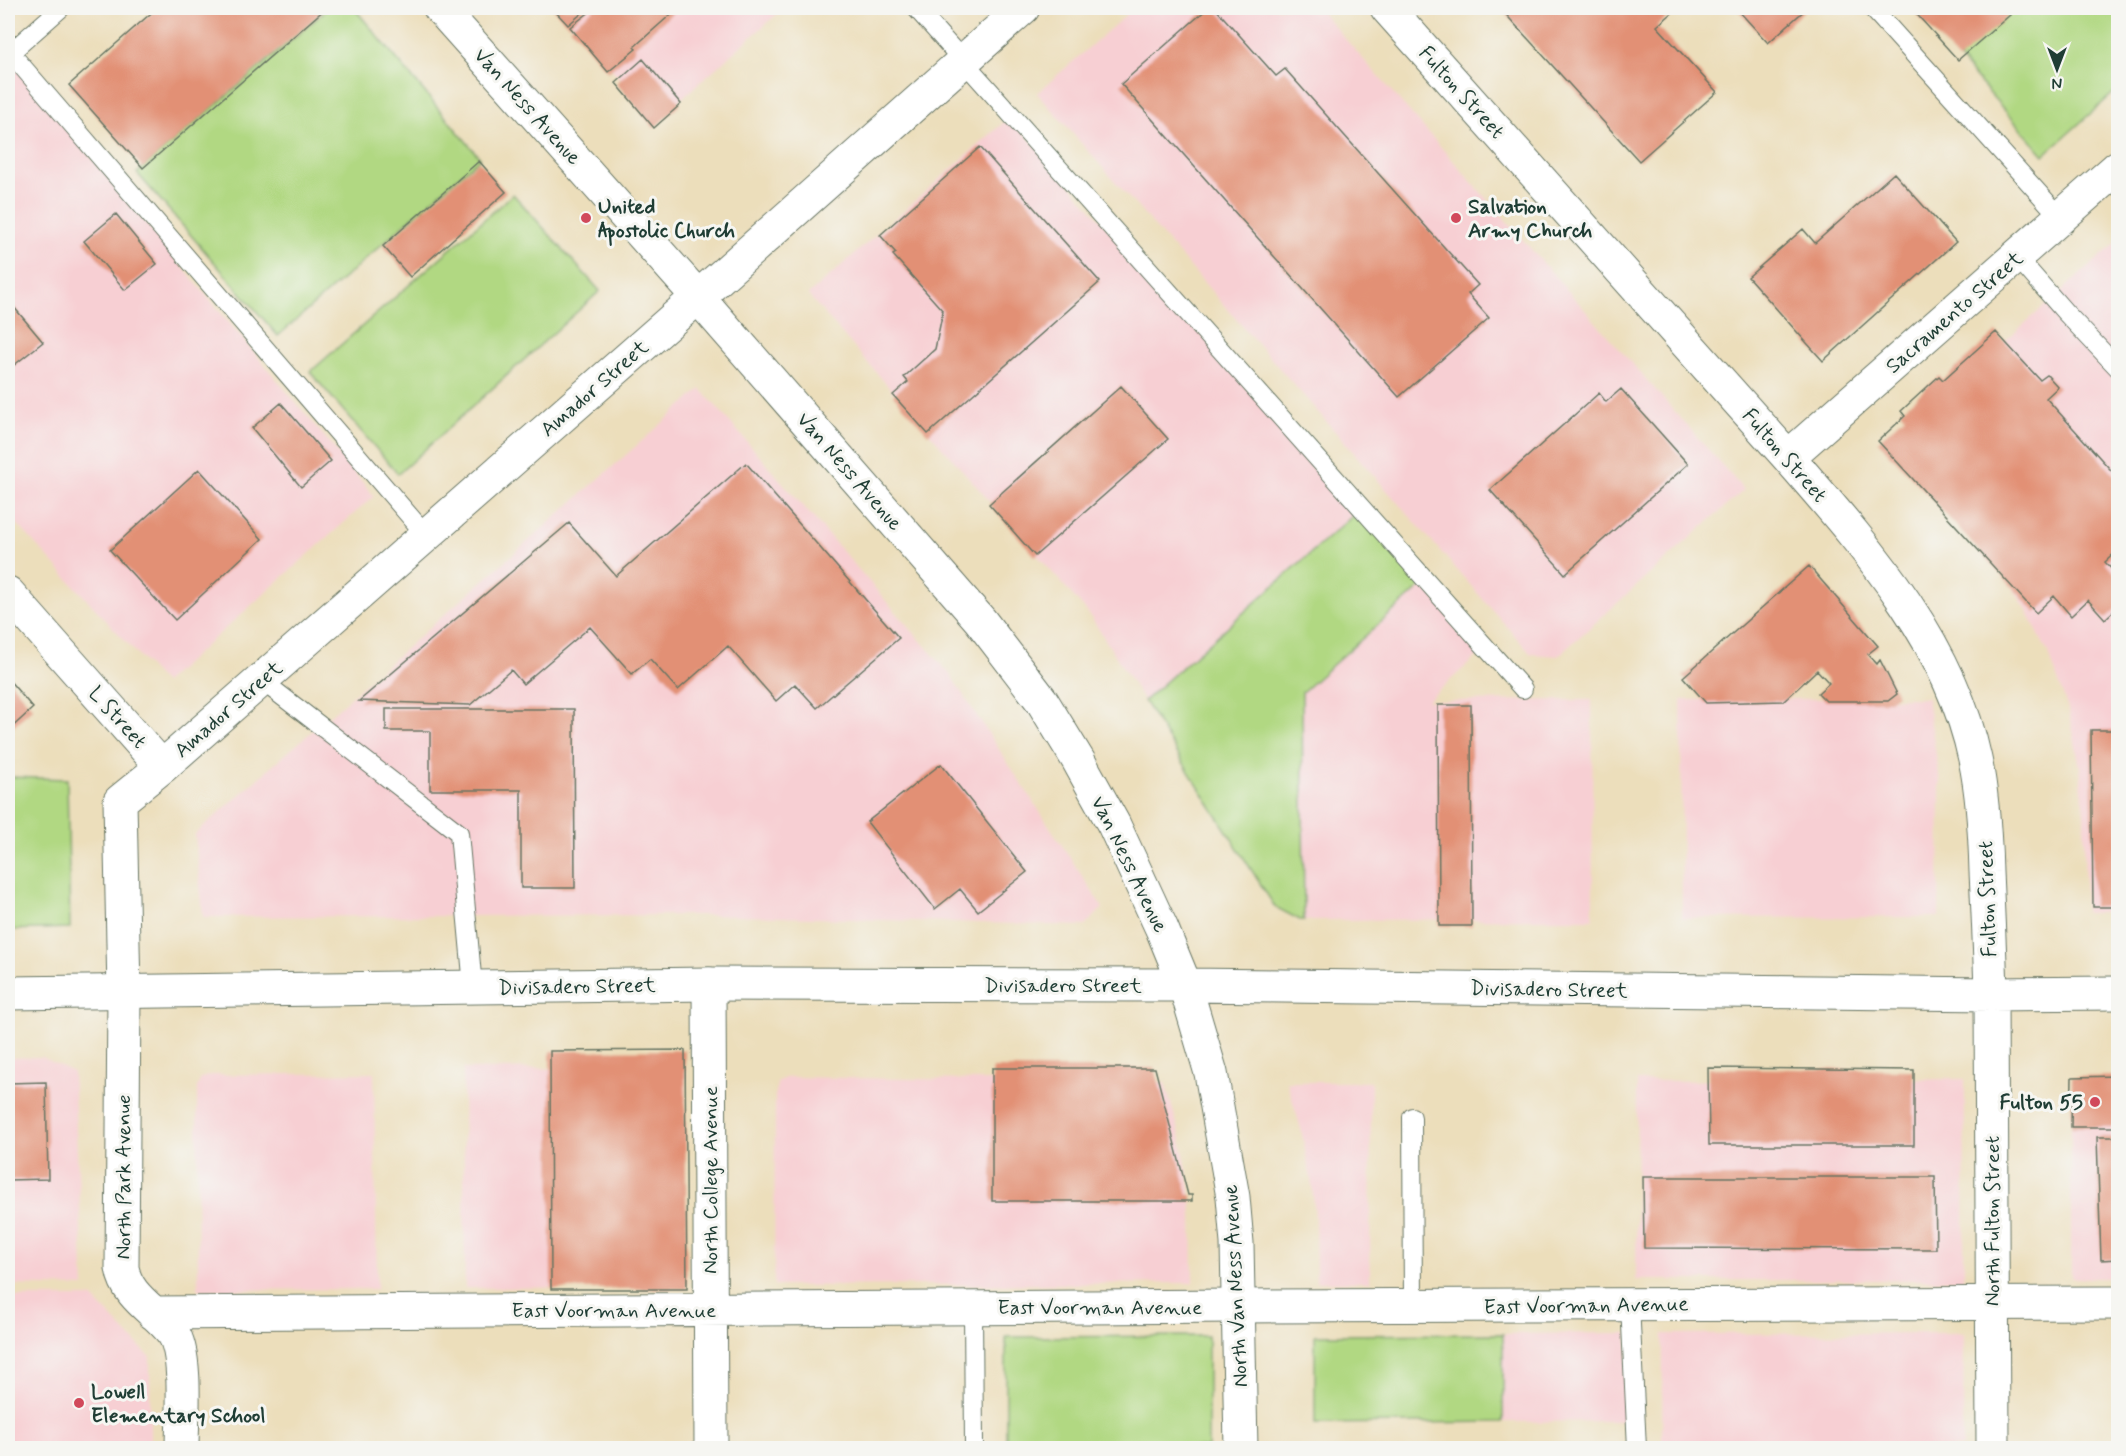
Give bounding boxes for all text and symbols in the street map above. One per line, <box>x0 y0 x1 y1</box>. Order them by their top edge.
north arrow <box>2027 39 2087 99</box>
street label: Fulton Street <box>1412 40 1511 145</box>
street label: Van Ness Avenue <box>467 42 588 171</box>
text: N <box>2052 72 2062 93</box>
place label: United Apostolic Church <box>598 193 736 246</box>
place label: Salvation Army Church <box>1468 193 1593 245</box>
marker: United Apostolic Church <box>579 211 593 225</box>
marker: Salvation Army Church <box>1449 211 1463 225</box>
street label: Sacramento Street <box>1880 245 2030 380</box>
street label: Amador Street <box>535 333 655 444</box>
street label: Fulton Street <box>1736 403 1833 509</box>
street label: Van Ness Avenue <box>790 406 909 537</box>
street label: Amador Street <box>169 654 289 765</box>
street label: L Street <box>82 680 153 755</box>
street label: Van Ness Avenue <box>1084 791 1174 938</box>
street label: Fulton Street <box>1972 840 2004 958</box>
street label: Divisadero Street <box>498 972 657 1002</box>
street label: Divisadero Street <box>984 972 1143 1000</box>
street label: Divisadero Street <box>1470 975 1629 1005</box>
street label: North College Avenue <box>697 1086 725 1274</box>
place label: Fulton 55 <box>1999 1089 2083 1117</box>
street label: North Park Avenue <box>110 1094 138 1260</box>
marker: Fulton 55 <box>2088 1095 2102 1109</box>
street label: North Fulton Street <box>1979 1136 2007 1306</box>
street label: North Van Ness Avenue <box>1217 1184 1255 1388</box>
street label: East Voorman Avenue <box>1483 1290 1689 1322</box>
street label: East Voorman Avenue <box>998 1294 1202 1322</box>
street label: East Voorman Avenue <box>512 1297 716 1325</box>
place label: Lowell Elementary School <box>91 1378 266 1430</box>
marker: Lowell Elementary School <box>72 1396 86 1410</box>

